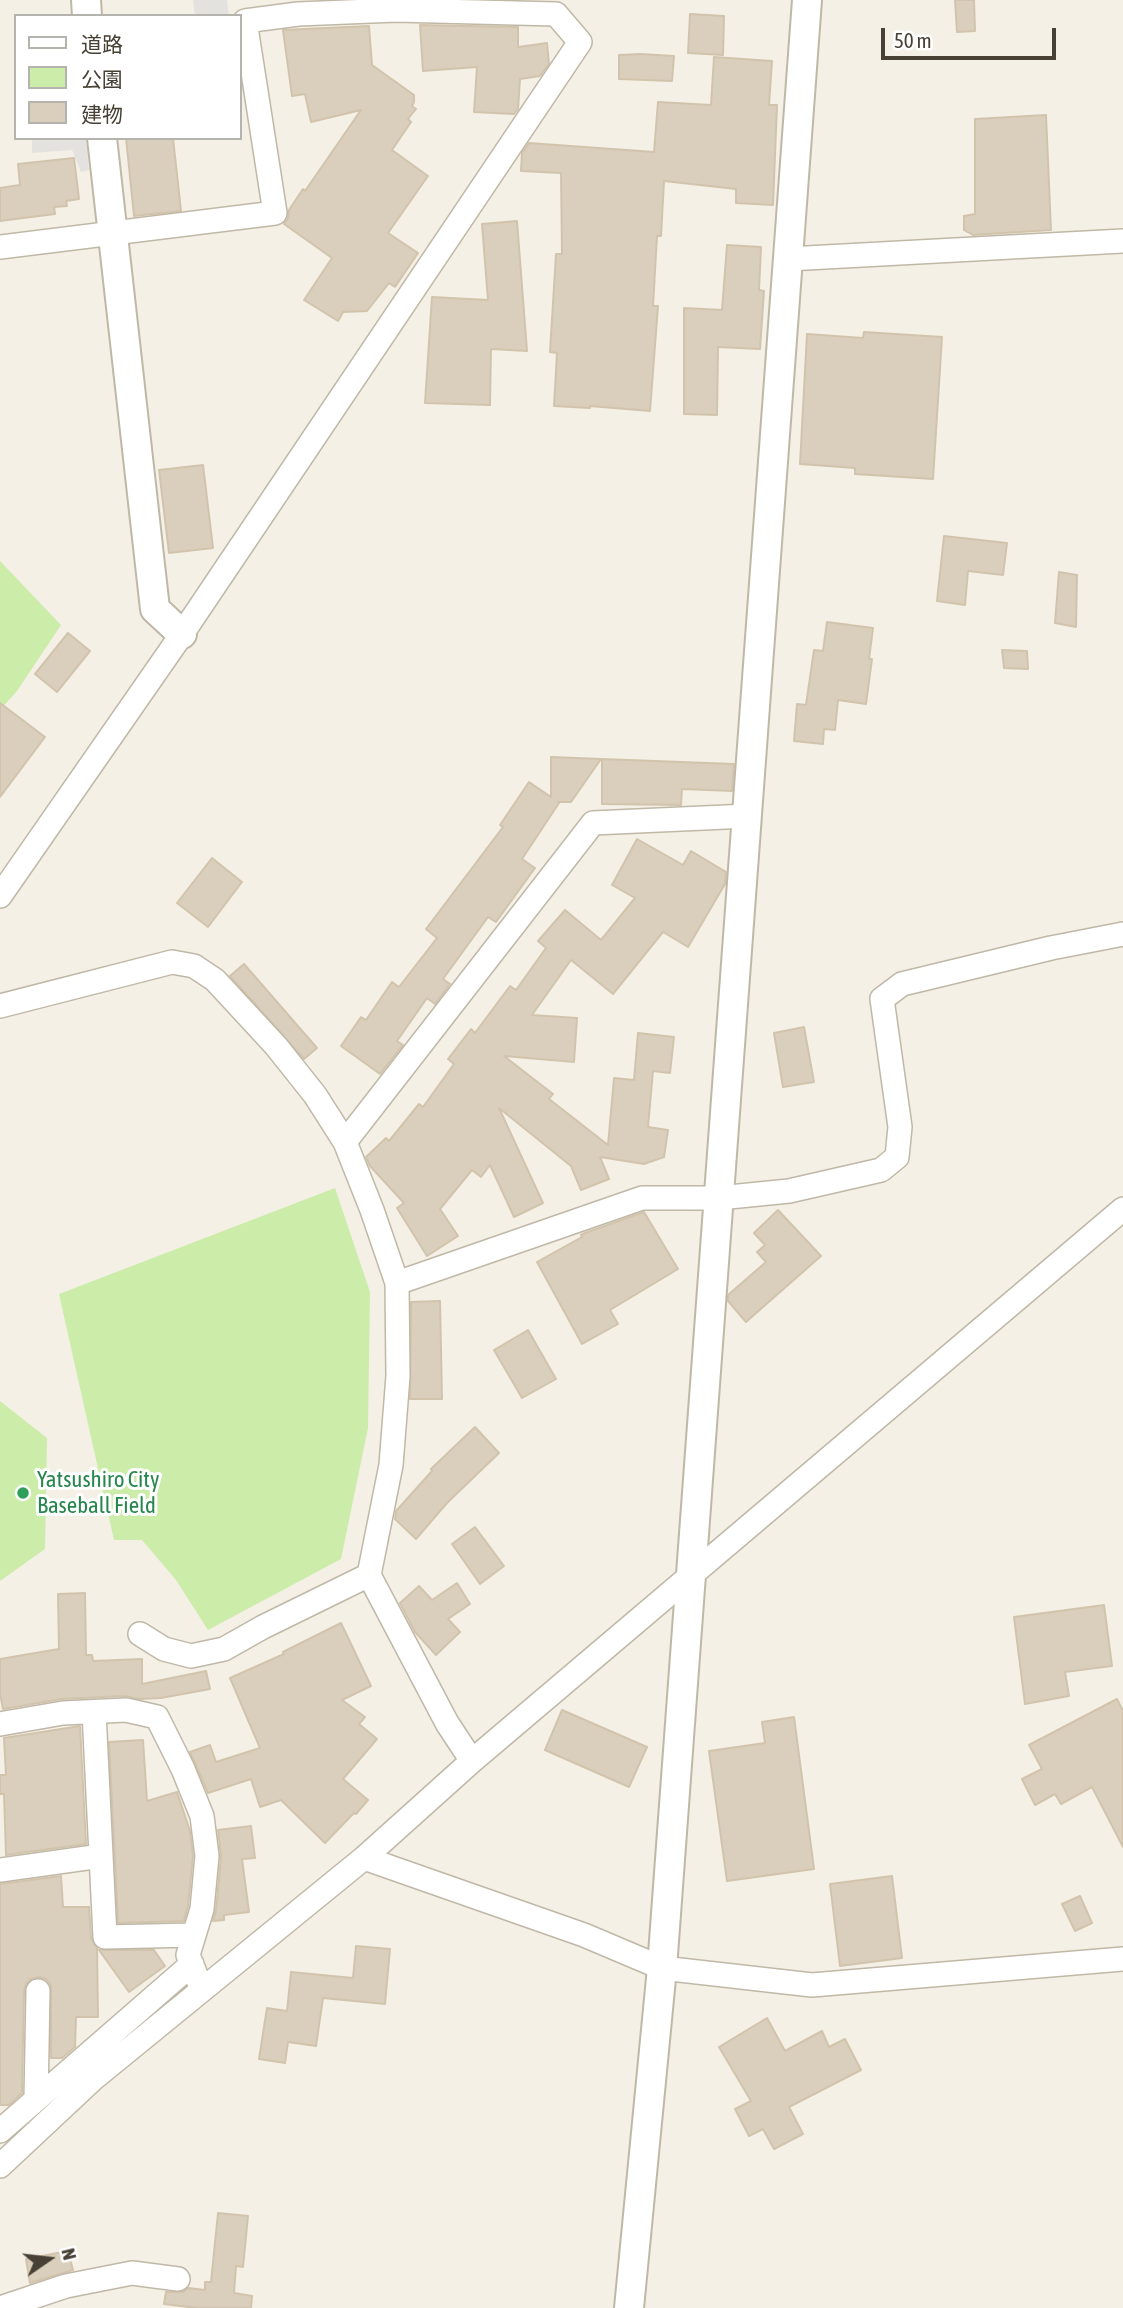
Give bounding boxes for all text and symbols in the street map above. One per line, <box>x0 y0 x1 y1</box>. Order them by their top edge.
legend <box>14 14 242 140</box>
scale bar <box>885 14 1060 58</box>
text: 50 m <box>894 28 932 52</box>
text: 道路 <box>81 32 123 56</box>
text: 公園 <box>81 67 123 91</box>
text: 建物 <box>81 102 123 126</box>
place label: Yatsushiro City Baseball Field <box>37 1466 159 1520</box>
marker: Yatsushiro City Baseball Field <box>15 1485 31 1501</box>
north arrow <box>14 2224 84 2294</box>
text: N <box>57 2246 81 2262</box>

